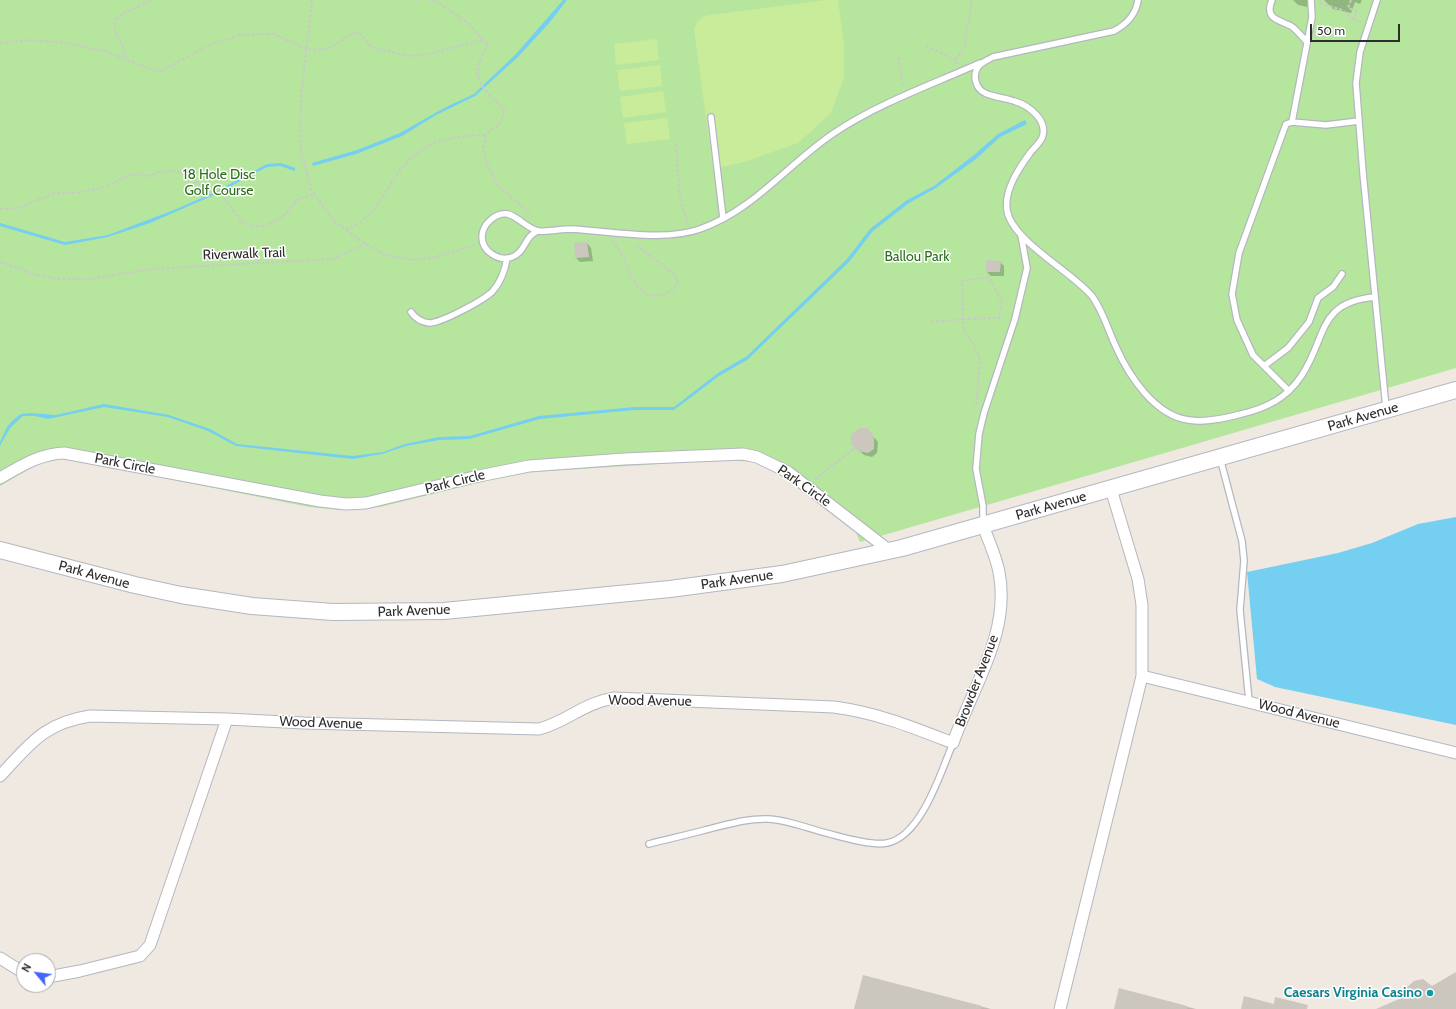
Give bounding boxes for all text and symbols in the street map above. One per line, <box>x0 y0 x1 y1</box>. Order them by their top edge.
scale bar <box>1312 16 1402 42</box>
text: 50 m <box>1317 23 1345 38</box>
park label: 18 Hole Disc Golf Course <box>183 167 255 200</box>
street label: Riverwalk Trail <box>202 244 286 264</box>
park label: Ballou Park <box>884 249 950 265</box>
street label: Park Avenue <box>1326 399 1400 435</box>
street label: Park Circle <box>93 450 157 478</box>
street label: Park Circle <box>774 462 834 510</box>
street label: Park Circle <box>423 466 487 498</box>
street label: Park Avenue <box>1014 488 1088 524</box>
street label: Park Avenue <box>57 557 131 593</box>
street label: Park Avenue <box>700 567 774 593</box>
street label: Park Avenue <box>377 601 451 621</box>
street label: Browder Avenue <box>952 633 1002 729</box>
street label: Wood Avenue <box>608 692 692 710</box>
street label: Wood Avenue <box>1257 696 1341 732</box>
street label: Wood Avenue <box>279 713 363 733</box>
north arrow <box>16 953 56 993</box>
text: N <box>18 961 34 974</box>
place label: Caesars Virginia Casino <box>1284 985 1422 1001</box>
marker: Caesars Virginia Casino <box>1425 988 1435 998</box>

